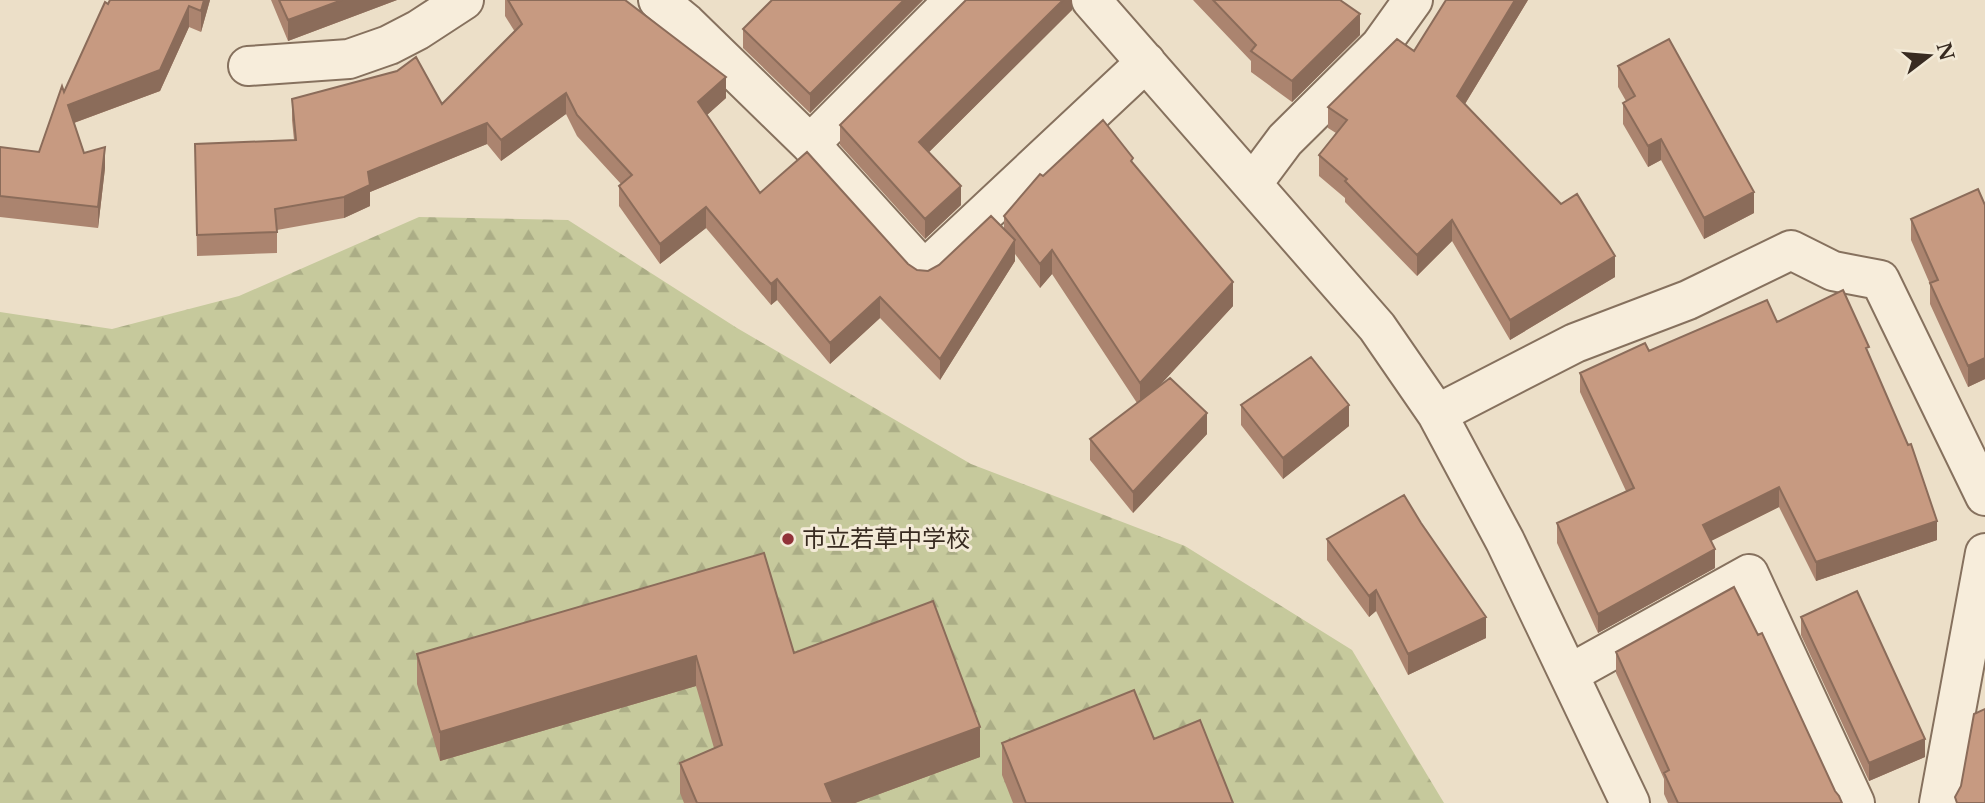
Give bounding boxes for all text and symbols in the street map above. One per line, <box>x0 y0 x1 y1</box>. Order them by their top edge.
north arrow <box>1894 21 1964 91</box>
text: N <box>1931 40 1958 63</box>
place label: 市立若草中学校 <box>802 524 970 553</box>
marker: 市立若草中学校 <box>780 531 796 547</box>

